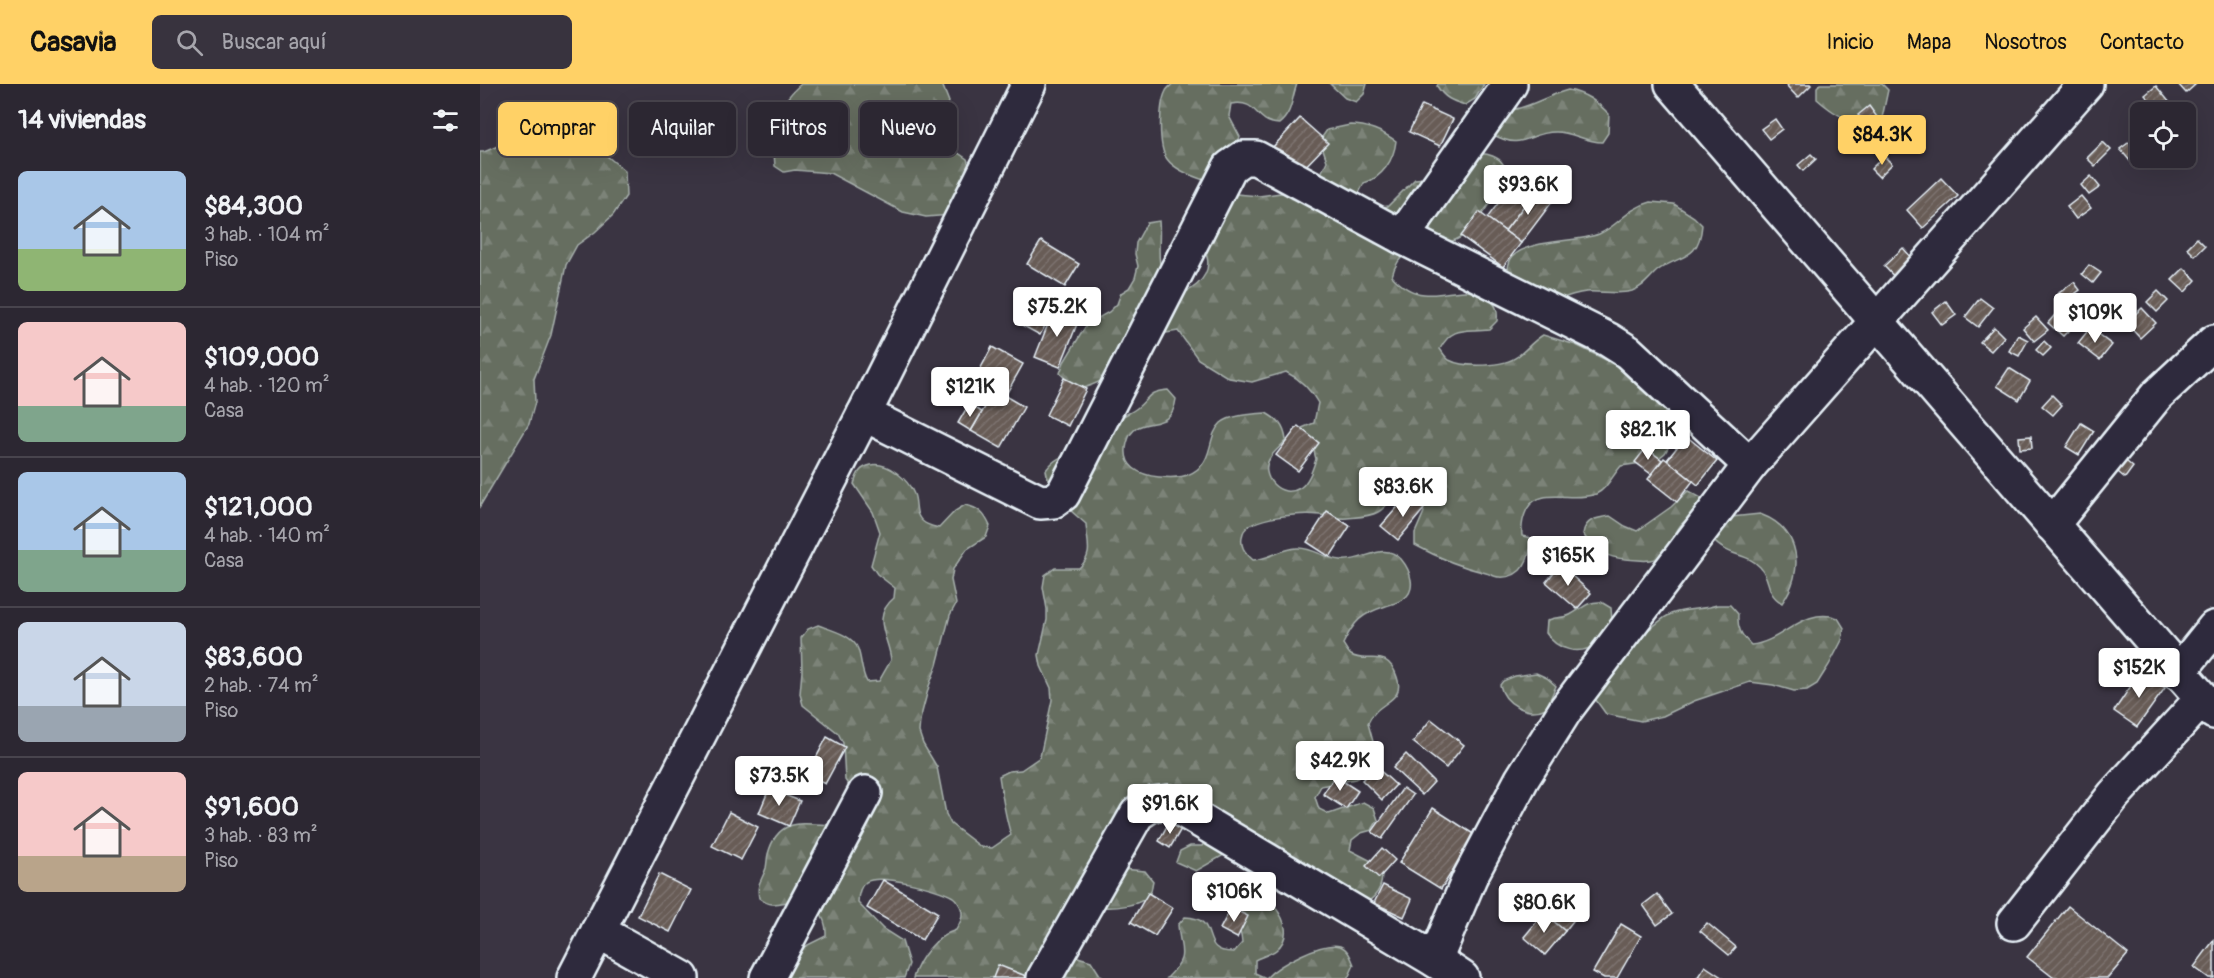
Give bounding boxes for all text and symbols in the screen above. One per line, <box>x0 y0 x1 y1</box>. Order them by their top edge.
search box <box>152 15 572 69</box>
text: Casavia <box>30 25 116 60</box>
icon: search <box>173 26 206 59</box>
text: Buscar aquí <box>221 28 327 56</box>
text: Inicio <box>1827 29 1874 56</box>
text: Mapa <box>1907 29 1951 56</box>
text: Nosotros <box>1984 29 2067 56</box>
text: Contacto <box>2100 29 2184 56</box>
chip: Comprar <box>498 102 617 156</box>
chip: Alquilar <box>629 102 736 156</box>
chip: Filtros <box>748 102 848 156</box>
chip: Nuevo <box>860 102 957 156</box>
map controls <box>2130 102 2196 168</box>
button: locate <box>2130 102 2196 168</box>
text: 14 viviendas <box>18 104 146 136</box>
icon: filters <box>429 104 462 137</box>
pin: $84.3K <box>1833 115 1931 166</box>
text: $84.3K <box>1852 122 1912 147</box>
pin: $93.6K <box>1479 165 1577 216</box>
text: $93.6K <box>1498 172 1558 197</box>
text: $84,300 <box>204 190 303 222</box>
icon: home <box>66 195 138 267</box>
text: 3 hab. · 104 m² <box>204 222 330 247</box>
text: Piso <box>204 247 238 272</box>
pin: $75.2K <box>1008 287 1106 338</box>
pin: $109K <box>2053 293 2137 344</box>
text: $75.2K <box>1027 294 1087 319</box>
text: $109K <box>2068 300 2122 325</box>
text: $109,000 <box>204 341 319 373</box>
icon: home <box>66 346 138 418</box>
pin: $121K <box>928 367 1012 418</box>
text: 4 hab. · 120 m² <box>204 373 330 398</box>
text: $121K <box>945 374 995 399</box>
text: Casa <box>204 398 244 423</box>
pin: $82.1K <box>1599 410 1697 461</box>
text: $82.1K <box>1620 417 1676 442</box>
pin: $83.6K <box>1354 467 1452 518</box>
text: $83.6K <box>1373 474 1433 499</box>
text: $121,000 <box>204 491 313 523</box>
icon: home <box>66 496 138 568</box>
text: 4 hab. · 140 m² <box>204 523 330 548</box>
pin: $165K <box>1526 536 1610 587</box>
text: $165K <box>1541 543 1595 568</box>
text: Casa <box>204 548 244 573</box>
text: $83,600 <box>204 641 303 673</box>
icon: home <box>66 646 138 718</box>
pin: $152K <box>2097 648 2181 699</box>
text: $152K <box>2113 655 2165 680</box>
text: 2 hab. · 74 m² <box>204 673 319 698</box>
text: Piso <box>204 698 238 723</box>
pin: $42.9K <box>1291 741 1389 792</box>
text: $42.9K <box>1310 748 1370 773</box>
pin: $73.5K <box>730 756 828 807</box>
text: $73.5K <box>749 763 809 788</box>
pin: $91.6K <box>1121 784 1219 835</box>
text: $91,600 <box>204 791 299 823</box>
text: $91.6K <box>1141 791 1199 816</box>
icon: home <box>66 796 138 868</box>
text: 3 hab. · 83 m² <box>204 823 318 848</box>
text: Piso <box>204 848 238 873</box>
pin: $106K <box>1192 872 1276 923</box>
text: $106K <box>1206 879 1262 904</box>
pin: $80.6K <box>1495 883 1593 934</box>
text: $80.6K <box>1513 890 1575 915</box>

